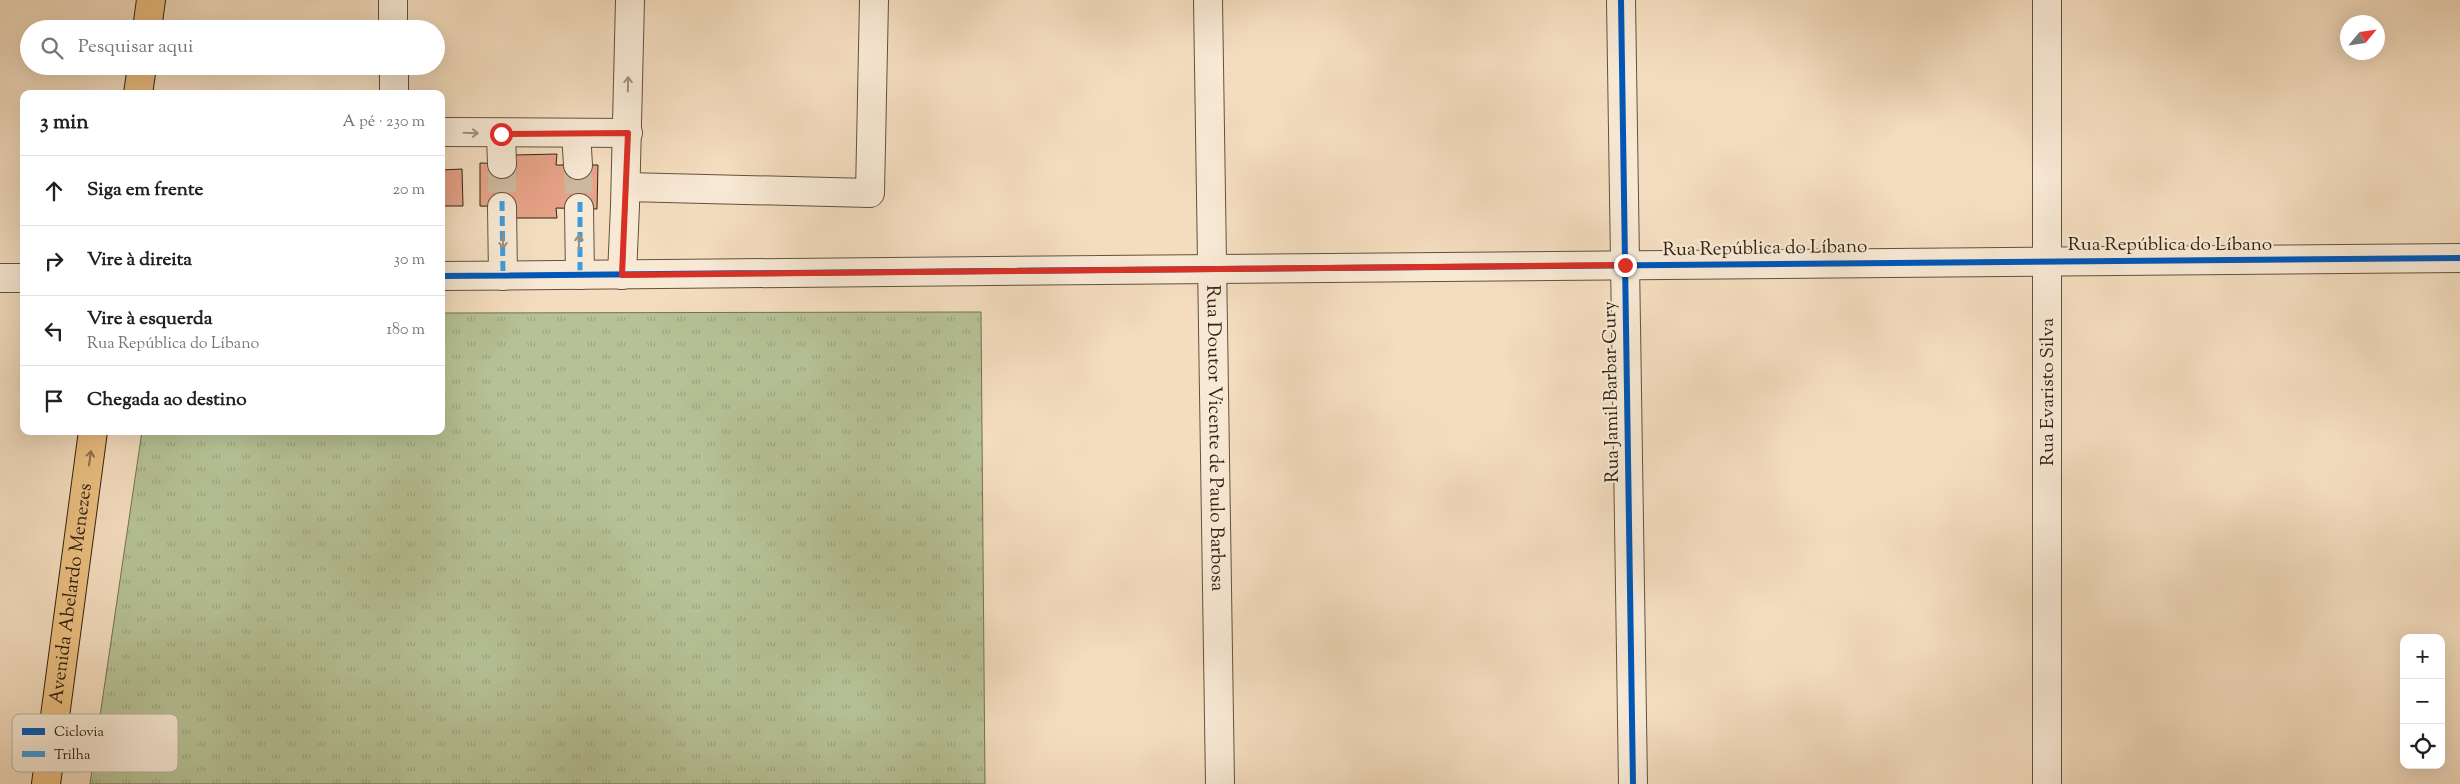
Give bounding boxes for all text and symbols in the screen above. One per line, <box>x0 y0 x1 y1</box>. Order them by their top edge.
north arrow <box>2340 15 2385 60</box>
search box <box>20 20 445 75</box>
icon: search <box>38 34 66 62</box>
text: Pesquisar aqui <box>78 34 193 61</box>
one-way arrow <box>623 76 633 92</box>
text: 3 min <box>40 108 89 138</box>
text: A pé · 230 m <box>343 111 425 134</box>
route start <box>490 123 513 146</box>
one-way arrow <box>463 128 479 138</box>
icon: ahead <box>40 177 68 205</box>
text: Siga em frente <box>87 177 203 204</box>
text: 20 m <box>392 179 425 202</box>
one-way arrow <box>498 232 508 249</box>
street label: Rua República do Líbano <box>2068 232 2272 259</box>
one-way arrow <box>575 234 584 250</box>
street label: Rua República do Líbano <box>1663 234 1867 264</box>
icon: right <box>40 247 68 275</box>
text: Vire à direita <box>87 247 192 274</box>
text: 30 m <box>394 249 425 272</box>
route end <box>1614 254 1637 277</box>
street label: Rua Doutor Vicente de Paulo Barbosa <box>1199 285 1231 592</box>
street label: Rua Jamil Barbar Cury <box>1597 300 1627 483</box>
text: Vire à esquerda <box>87 306 213 333</box>
icon: left <box>40 317 68 345</box>
street label: Rua Evaristo Silva <box>2035 318 2062 466</box>
text: 180 m <box>386 319 425 342</box>
text: Rua República do Líbano <box>87 333 259 356</box>
icon: arrive <box>40 387 68 415</box>
text: Chegada ao destino <box>87 387 247 414</box>
one-way arrow <box>85 450 95 466</box>
street label: Avenida Abelardo Menezes <box>43 482 99 706</box>
map controls <box>2400 634 2445 769</box>
button: + <box>2400 634 2445 679</box>
button: − <box>2400 679 2445 724</box>
legend <box>12 714 178 772</box>
text: Ciclovia <box>54 723 105 743</box>
button: locate <box>2400 724 2445 769</box>
text: Trilha <box>54 746 91 766</box>

